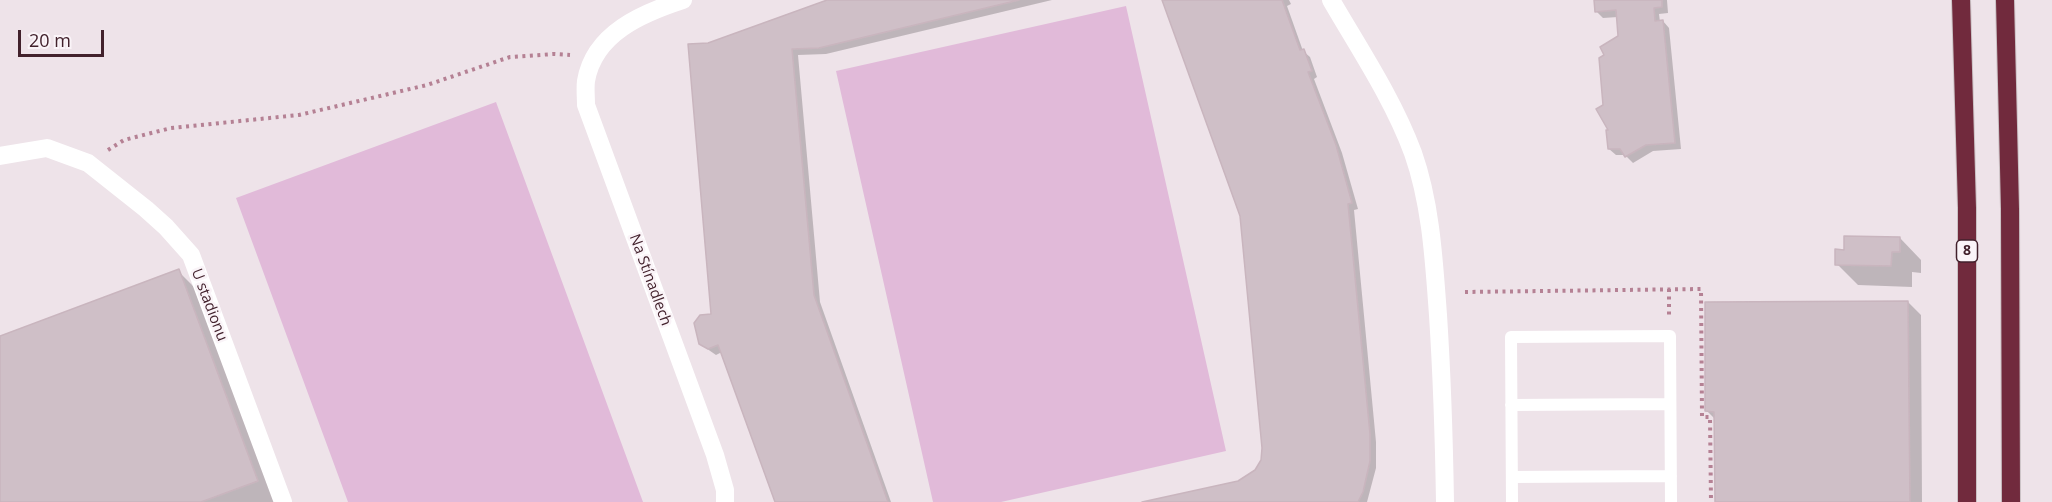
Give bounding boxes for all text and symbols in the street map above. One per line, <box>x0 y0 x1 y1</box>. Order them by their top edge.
scale bar <box>21 18 106 56</box>
text: 20 m <box>29 28 71 52</box>
street label: Na Stínadlech <box>625 232 675 328</box>
road number: 8 <box>1956 240 1978 262</box>
street label: U stadionu <box>187 266 231 344</box>

